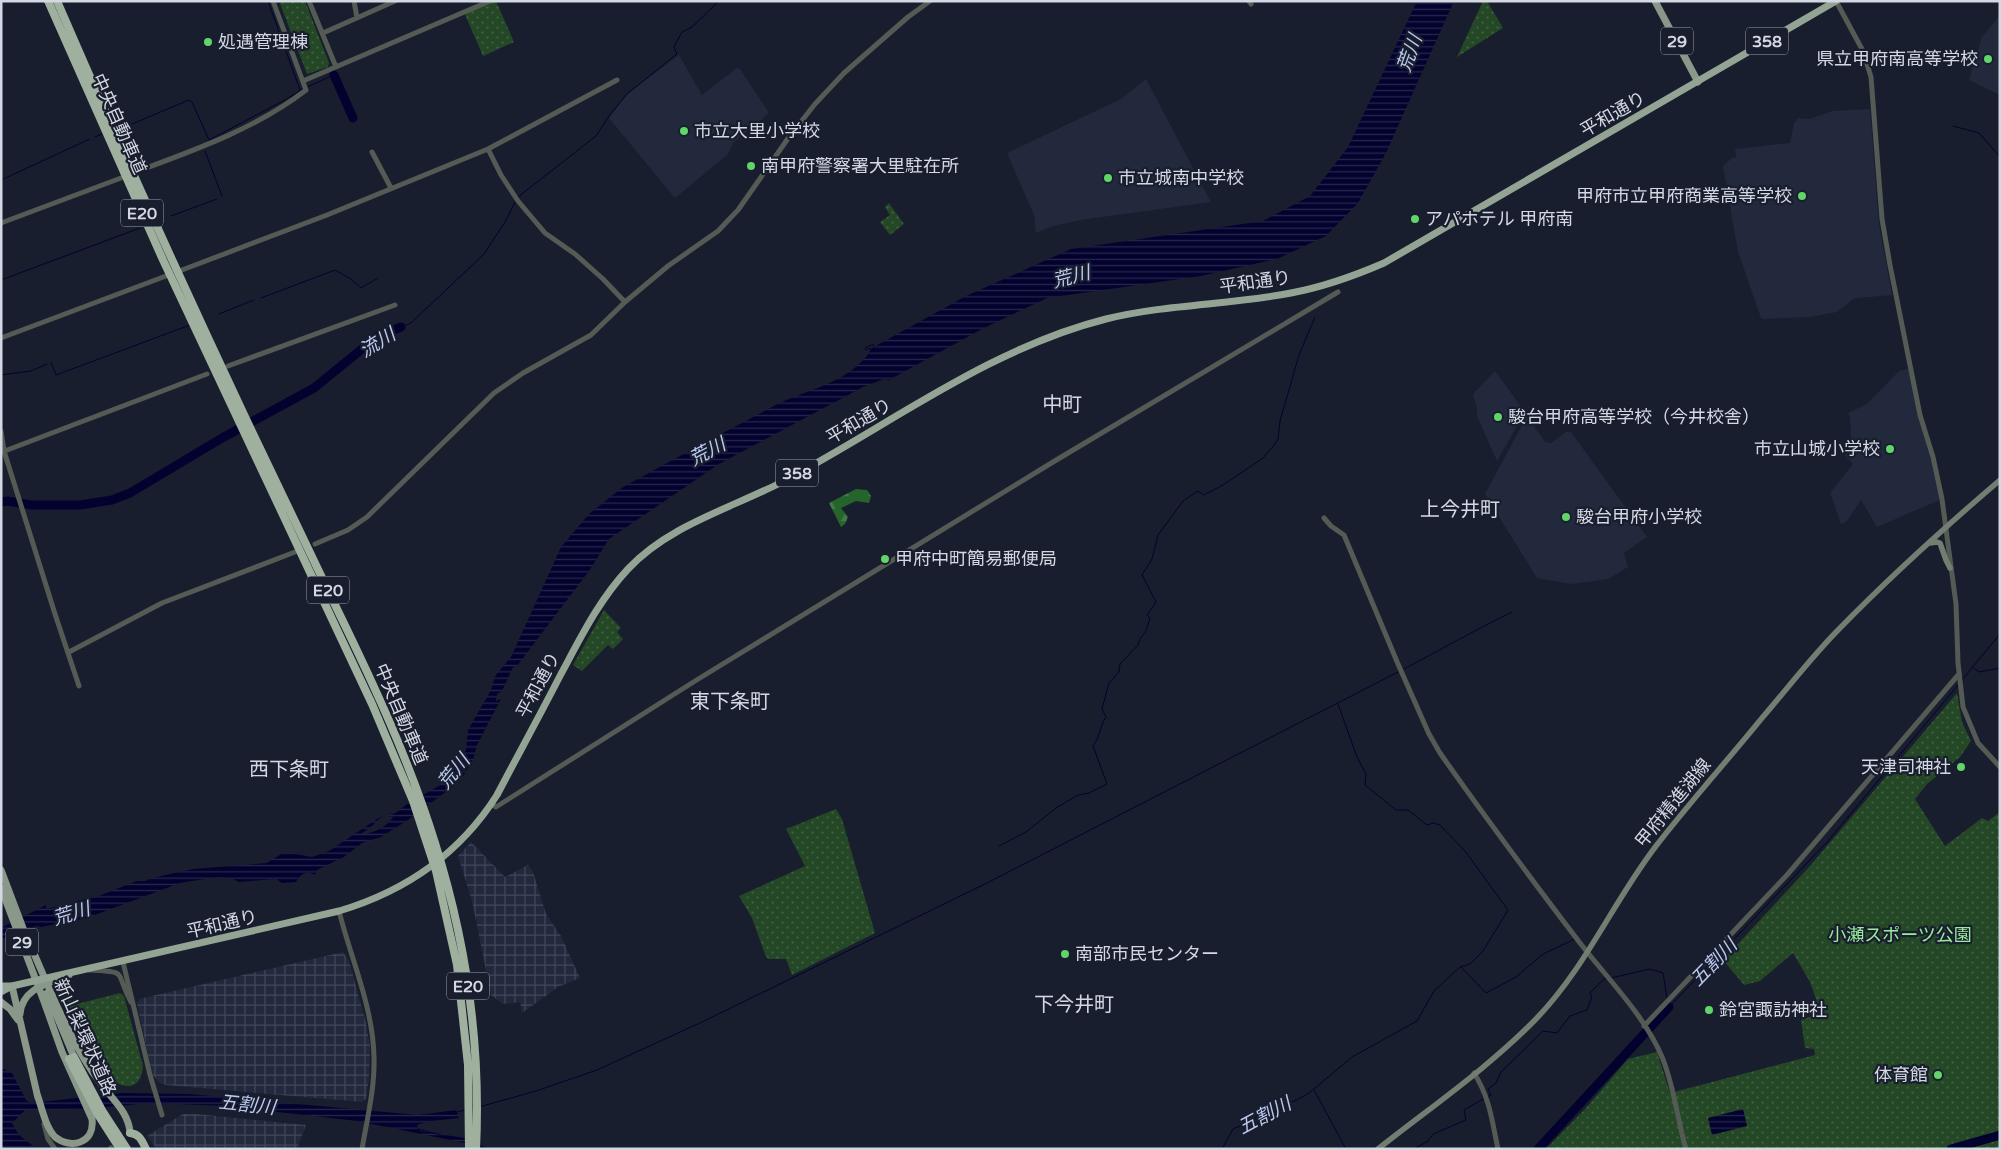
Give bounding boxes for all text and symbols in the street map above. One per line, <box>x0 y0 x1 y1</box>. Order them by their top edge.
road number: 29 <box>1661 27 1693 54</box>
road number: 358 <box>1746 27 1788 54</box>
water label: 荒川 <box>1393 30 1427 75</box>
place label: 処遇管理棟 <box>218 31 308 53</box>
marker: 処遇管理棟 <box>202 36 214 48</box>
place label: 県立甲府南高等学校 <box>1816 48 1978 70</box>
marker: 県立甲府南高等学校 <box>1982 53 1994 65</box>
street label: 中央自動車道 <box>87 70 151 178</box>
street label: 平和通り <box>1576 86 1650 142</box>
place label: 市立大里小学校 <box>694 120 820 142</box>
marker: 市立大里小学校 <box>678 125 690 137</box>
place label: 南甲府警察署大里駐在所 <box>761 155 959 177</box>
marker: 南甲府警察署大里駐在所 <box>745 160 757 172</box>
place label: 市立城南中学校 <box>1118 167 1244 189</box>
marker: 市立城南中学校 <box>1102 172 1114 184</box>
place label: 甲府市立甲府商業高等学校 <box>1576 185 1792 207</box>
marker: 甲府市立甲府商業高等学校 <box>1796 190 1808 202</box>
road number: E20 <box>121 200 163 227</box>
place label: アパホテル 甲府南 <box>1425 208 1573 230</box>
marker: アパホテル 甲府南 <box>1409 213 1421 225</box>
water label: 荒川 <box>1050 261 1094 292</box>
street label: 平和通り <box>1218 266 1292 298</box>
water label: 流川 <box>356 322 401 362</box>
street label: 平和通り <box>822 393 896 449</box>
district label: 中町 <box>1042 393 1082 417</box>
place label: 駿台甲府高等学校（今井校舎） <box>1508 406 1760 428</box>
marker: 駿台甲府高等学校（今井校舎） <box>1492 411 1504 423</box>
water label: 荒川 <box>686 432 731 471</box>
place label: 市立山城小学校 <box>1754 438 1880 460</box>
marker: 市立山城小学校 <box>1884 443 1896 455</box>
road number: 358 <box>776 459 818 486</box>
district label: 上今井町 <box>1420 498 1500 522</box>
place label: 駿台甲府小学校 <box>1576 506 1702 528</box>
marker: 駿台甲府小学校 <box>1560 511 1572 523</box>
place label: 甲府中町簡易郵便局 <box>895 548 1057 570</box>
marker: 甲府中町簡易郵便局 <box>879 553 891 565</box>
road number: E20 <box>307 576 349 604</box>
street label: 平和通り <box>511 648 565 722</box>
street label: 中央自動車道 <box>370 660 432 768</box>
district label: 東下条町 <box>690 690 770 714</box>
water label: 荒川 <box>433 748 476 793</box>
street label: 甲府精進湖線 <box>1630 754 1716 852</box>
place label: 天津司神社 <box>1861 756 1951 778</box>
district label: 西下条町 <box>249 758 329 782</box>
marker: 天津司神社 <box>1955 761 1967 773</box>
water label: 荒川 <box>50 897 95 930</box>
street label: 平和通り <box>184 905 260 943</box>
park label: 小瀬スポーツ公園 <box>1828 924 1972 946</box>
road number: 29 <box>6 929 38 956</box>
water label: 五割川 <box>1686 933 1743 991</box>
place label: 南部市民センター <box>1075 943 1219 965</box>
marker: 南部市民センター <box>1059 948 1071 960</box>
road number: E20 <box>447 972 489 999</box>
street label: 新山梨環状道路 <box>49 975 121 1099</box>
district label: 下今井町 <box>1034 993 1114 1017</box>
place label: 鈴宮諏訪神社 <box>1719 999 1827 1021</box>
marker: 鈴宮諏訪神社 <box>1703 1004 1715 1016</box>
place label: 体育館 <box>1874 1064 1928 1086</box>
marker: 体育館 <box>1932 1069 1944 1081</box>
water label: 五割川 <box>217 1091 278 1119</box>
water label: 五割川 <box>1234 1092 1297 1139</box>

